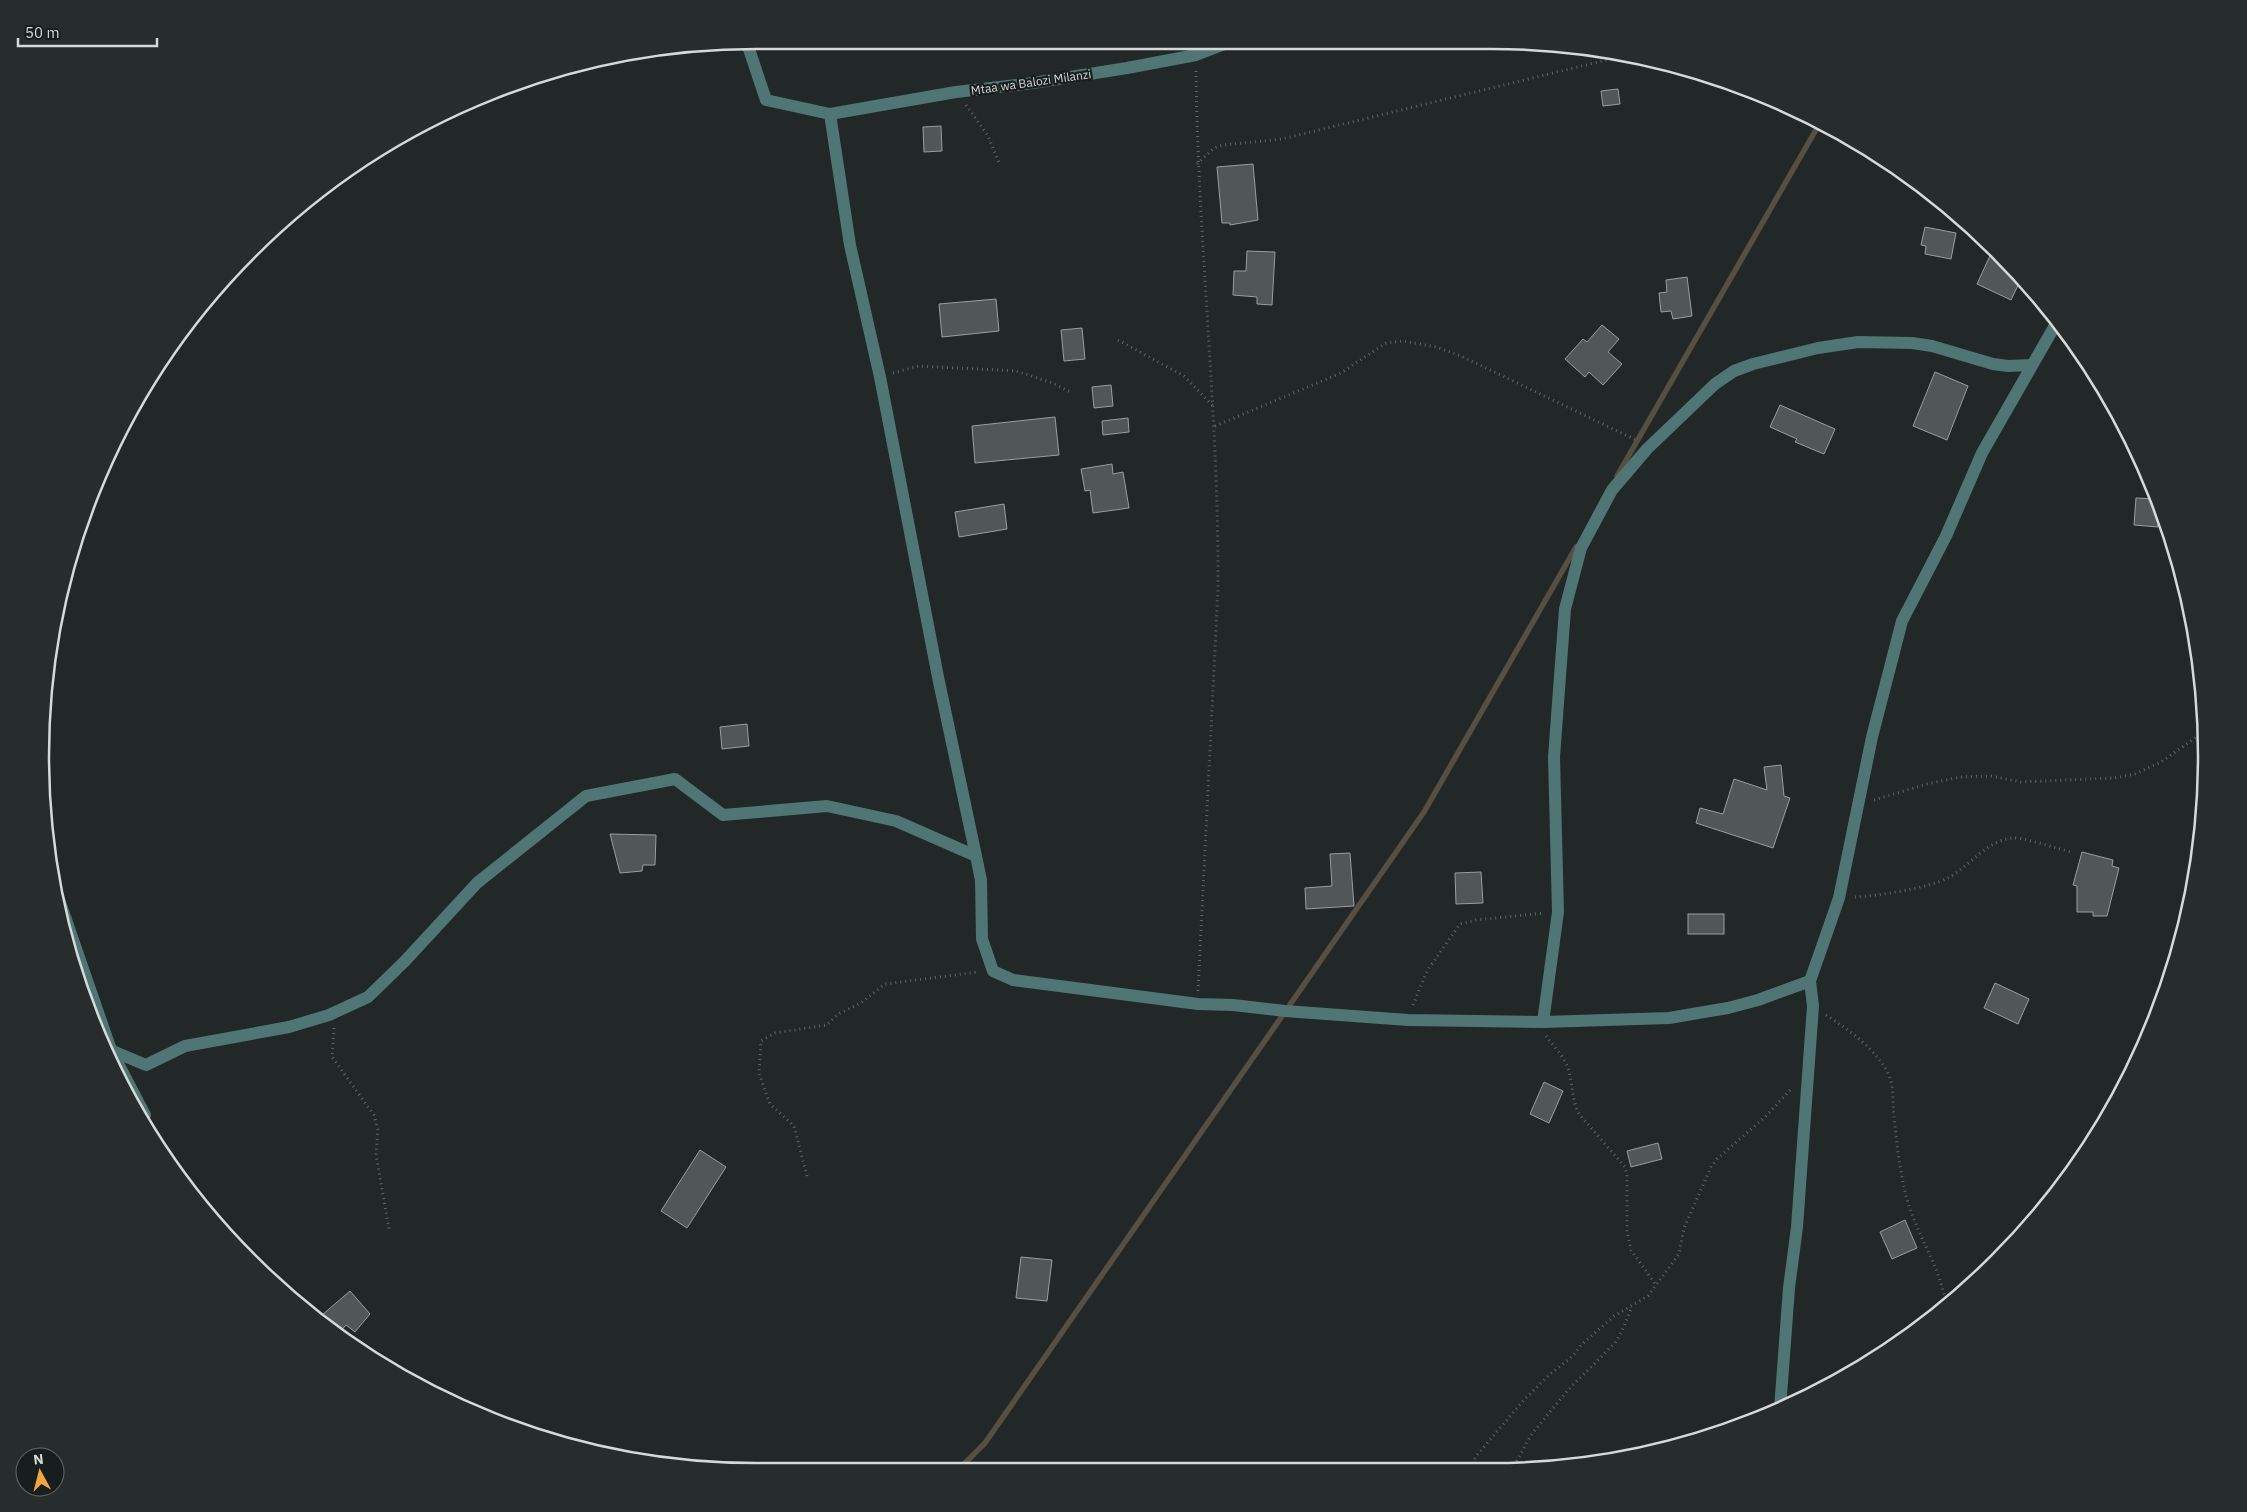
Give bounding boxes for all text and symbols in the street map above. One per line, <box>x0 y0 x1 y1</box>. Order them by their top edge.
scale bar <box>18 15 156 47</box>
text: 50 m <box>25 23 60 42</box>
street label: Mtaa wa Balozi Milanzi <box>970 66 1092 98</box>
north arrow <box>15 1447 65 1497</box>
text: N <box>32 1450 45 1469</box>

